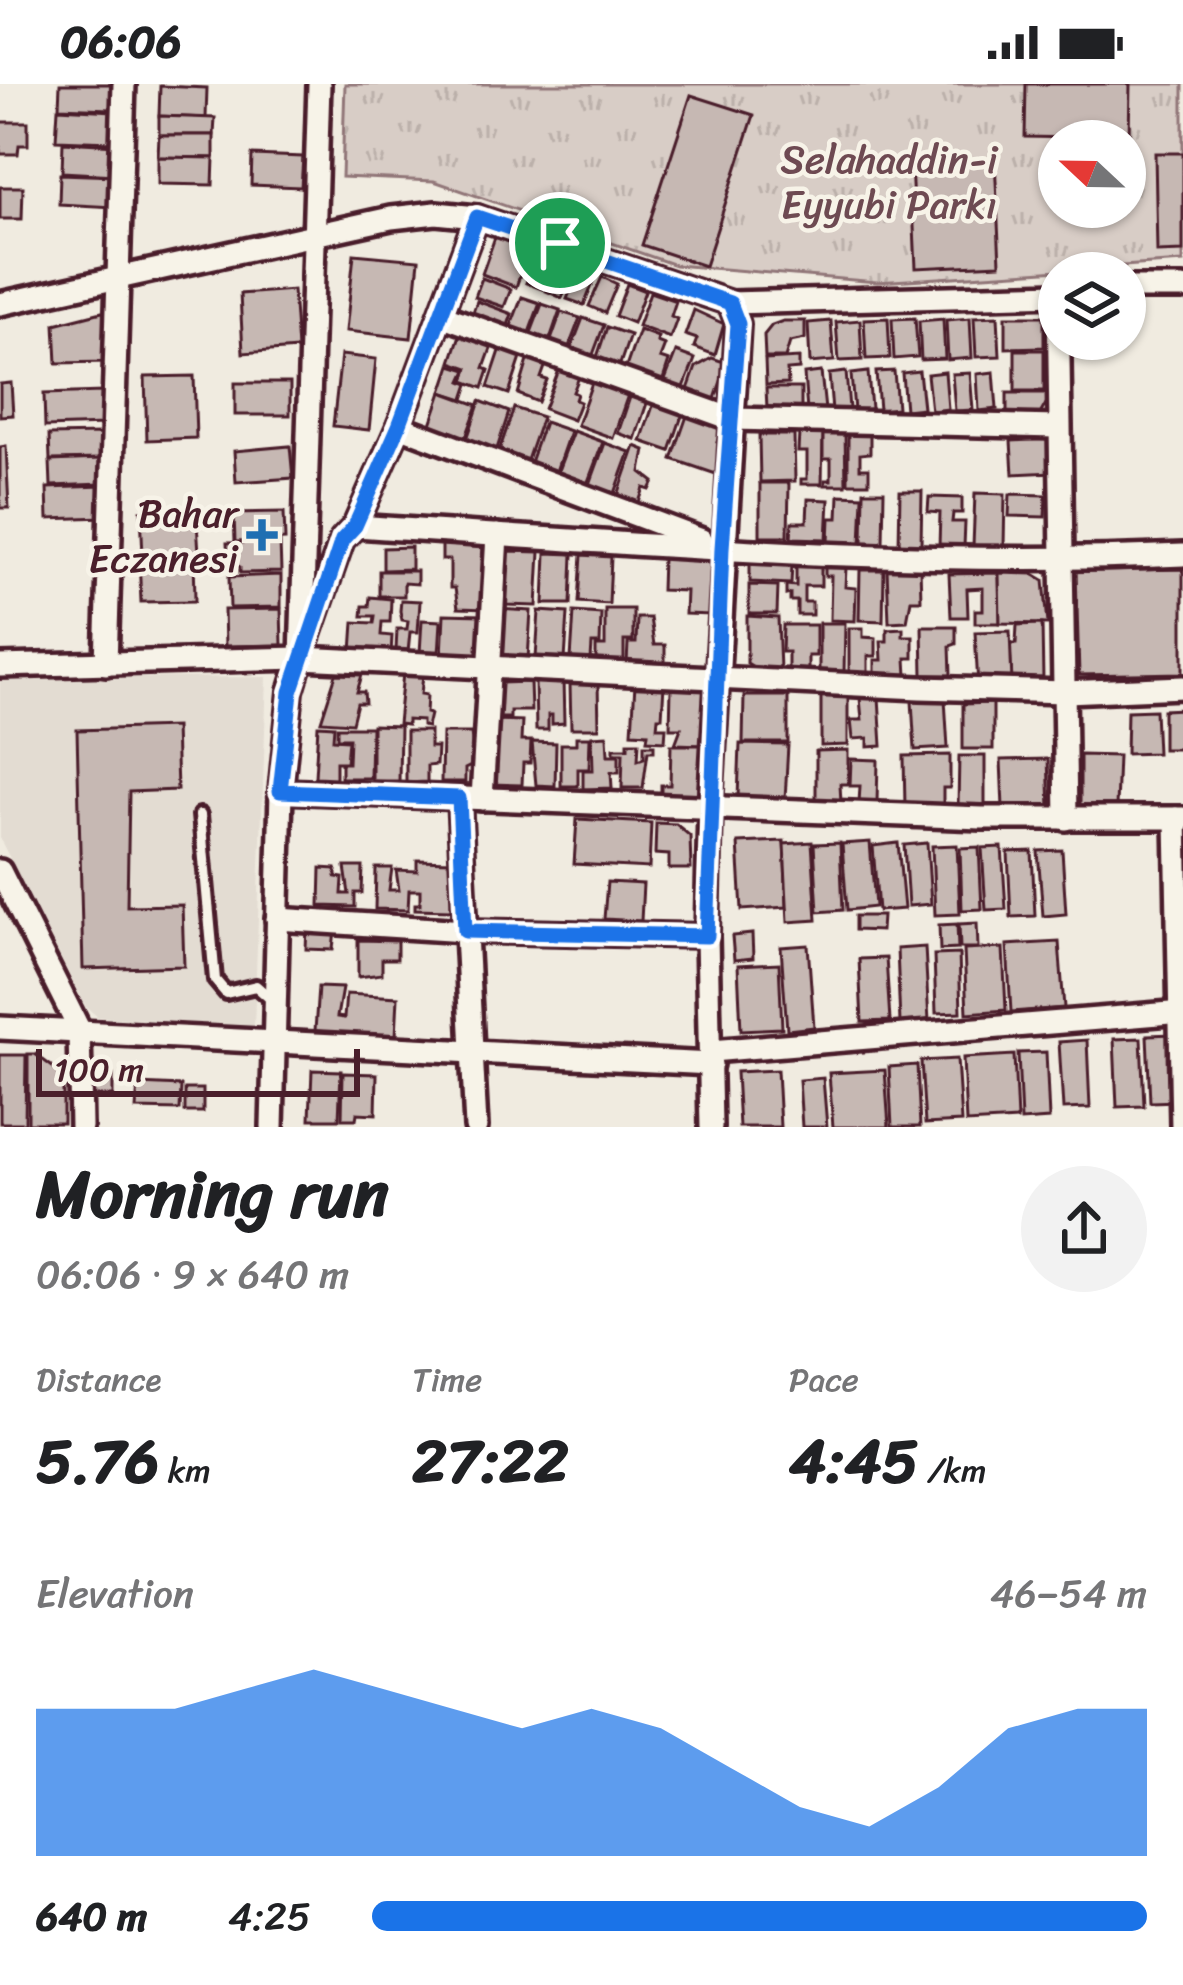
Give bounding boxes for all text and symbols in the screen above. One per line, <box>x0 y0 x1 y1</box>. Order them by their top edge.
text: 06:06 <box>60 2 182 82</box>
north arrow <box>1038 120 1146 228</box>
map controls <box>1038 120 1146 360</box>
park label: Selahaddin-i Eyyubi Parkı <box>781 125 999 239</box>
pin <box>509 192 611 294</box>
icon: arrive <box>527 210 593 276</box>
button: layers <box>1038 252 1146 360</box>
place label: Bahar Eczanesi <box>89 479 240 593</box>
marker: Bahar Eczanesi <box>249 522 275 548</box>
text: 100 m <box>54 1041 144 1099</box>
scale bar <box>36 1043 360 1096</box>
text: Morning run <box>36 1136 389 1253</box>
button: share <box>1021 1166 1147 1292</box>
text: 06:06 · 9 × 640 m <box>36 1240 349 1309</box>
text: Distance <box>36 1351 161 1409</box>
text: Time <box>412 1351 482 1409</box>
text: Pace <box>789 1351 859 1409</box>
text: 5.76 <box>36 1409 159 1515</box>
text: 27:22 <box>412 1409 569 1515</box>
text: 4:45 <box>789 1409 918 1515</box>
text: km <box>159 1442 211 1500</box>
text: /km <box>918 1442 986 1500</box>
text: Elevation <box>36 1559 194 1628</box>
text: 46–54 m <box>990 1559 1147 1628</box>
text: 640 m <box>36 1882 147 1951</box>
text: 4:25 <box>228 1882 311 1951</box>

